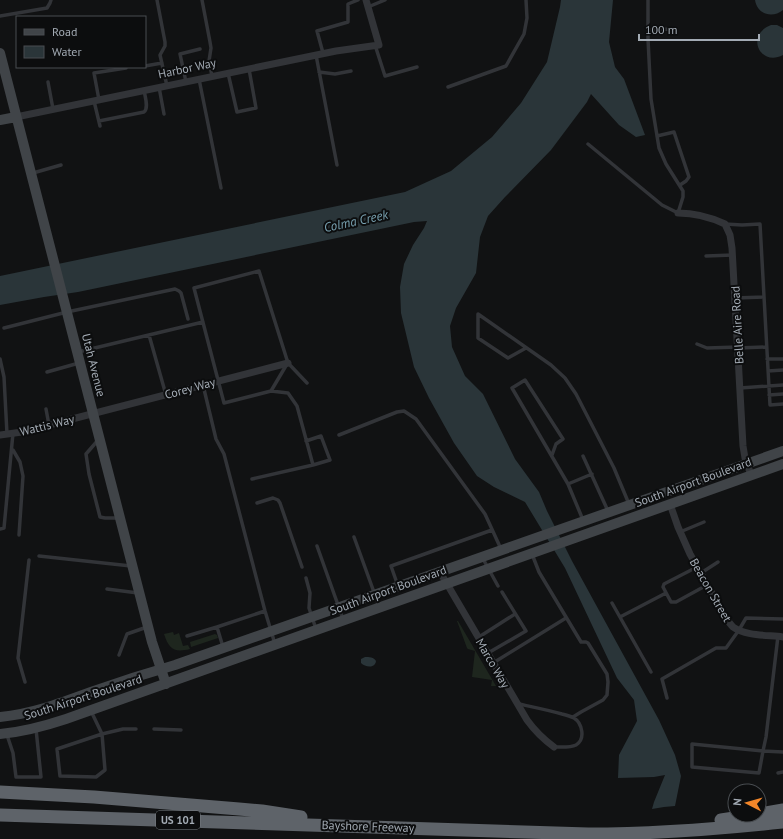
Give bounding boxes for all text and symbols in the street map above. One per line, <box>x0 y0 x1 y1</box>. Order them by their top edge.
legend <box>16 16 146 68</box>
scale bar <box>639 16 759 42</box>
text: 100 m <box>645 22 678 37</box>
text: Road <box>52 24 77 39</box>
text: Water <box>52 44 82 59</box>
street label: Harbor Way <box>157 54 218 81</box>
water label: Colma Creek <box>322 206 391 236</box>
street label: Belle Aire Road <box>727 286 747 364</box>
street label: Utah Avenue <box>79 332 109 398</box>
street label: Corey Way <box>163 374 217 402</box>
street label: Wattis Way <box>18 411 76 439</box>
street label: South Airport Boulevard <box>633 454 753 510</box>
street label: Beacon Street <box>687 555 735 625</box>
street label: South Airport Boulevard <box>328 562 448 618</box>
street label: Marco Way <box>473 635 513 691</box>
street label: South Airport Boulevard <box>22 671 144 723</box>
north arrow <box>727 783 767 823</box>
text: N <box>730 798 744 806</box>
road number: US 101 <box>156 811 200 829</box>
street label: Bayshore Freeway <box>321 817 415 835</box>

